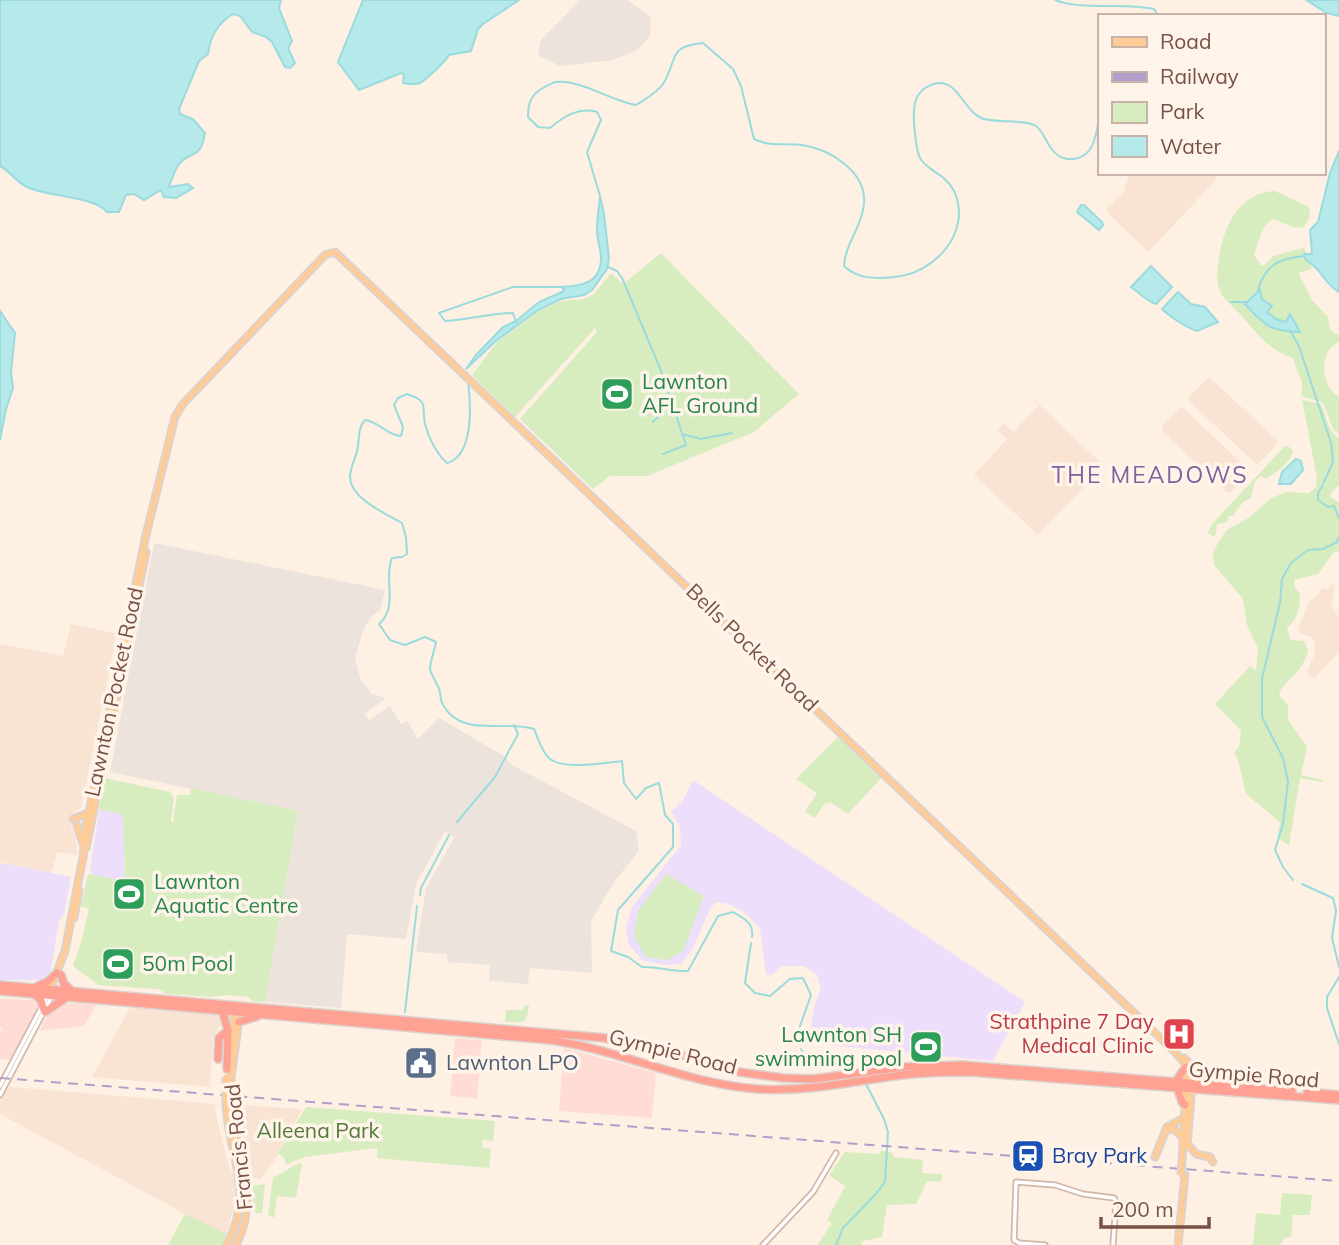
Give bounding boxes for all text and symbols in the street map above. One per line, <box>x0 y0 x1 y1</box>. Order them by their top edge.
legend <box>1098 14 1325 175</box>
text: Road <box>1160 28 1211 54</box>
text: Railway <box>1160 63 1239 89</box>
text: Park <box>1160 98 1204 124</box>
text: Water <box>1160 133 1221 159</box>
place label: Lawnton AFL Ground <box>642 368 758 418</box>
sports icon: Lawnton AFL Ground <box>598 375 636 413</box>
district label: THE MEADOWS <box>1051 460 1249 489</box>
street label: Bells Pocket Road <box>681 578 824 717</box>
street label: Lawnton Pocket Road <box>78 585 148 799</box>
place label: Lawnton Aquatic Centre <box>154 868 299 918</box>
sports icon: Lawnton Aquatic Centre <box>110 875 148 913</box>
sports icon: 50m Pool <box>99 945 137 983</box>
place label: 50m Pool <box>142 950 233 976</box>
place label: Strathpine 7 Day Medical Clinic <box>990 1008 1154 1058</box>
hospital icon: Strathpine 7 Day Medical Clinic <box>1160 1015 1198 1053</box>
place label: Lawnton SH swimming pool <box>755 1021 902 1071</box>
street label: Gympie Road <box>607 1023 740 1079</box>
sports icon: Lawnton SH swimming pool <box>907 1028 945 1066</box>
public building icon: Lawnton LPO <box>402 1044 440 1082</box>
place label: Lawnton LPO <box>446 1049 579 1075</box>
street label: Gympie Road <box>1188 1055 1320 1093</box>
street label: Francis Road <box>218 1083 258 1212</box>
park label: Alleena Park <box>257 1117 380 1143</box>
station icon: Bray Park <box>1009 1137 1047 1175</box>
place label: Bray Park <box>1052 1142 1147 1168</box>
scale bar <box>1101 1186 1210 1230</box>
text: 200 m <box>1112 1196 1174 1222</box>

